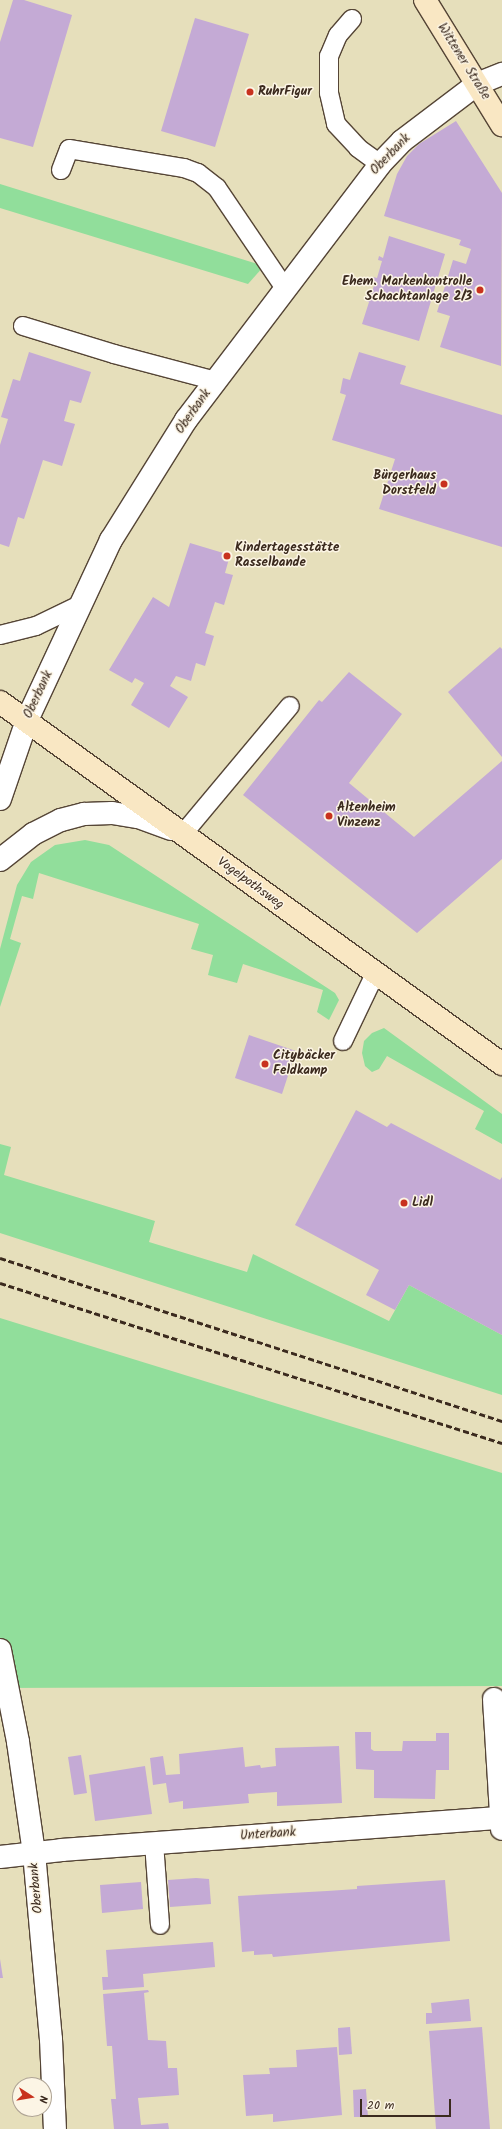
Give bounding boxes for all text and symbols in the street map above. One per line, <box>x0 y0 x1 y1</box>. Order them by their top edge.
street label: Wittener Straße <box>433 21 493 103</box>
place label: RuhrFigur <box>258 84 312 100</box>
marker: RuhrFigur <box>245 87 255 97</box>
street label: Oberbank <box>368 131 414 179</box>
place label: Ehem. Markenkontrolle Schachtanlage 2/3 <box>342 275 472 306</box>
marker: Ehem. Markenkontrolle Schachtanlage 2/3 <box>475 285 485 295</box>
street label: Oberbank <box>173 387 215 437</box>
place label: Bürgerhaus Dorstfeld <box>373 469 436 500</box>
marker: Bürgerhaus Dorstfeld <box>439 479 449 489</box>
place label: Kindertagesstätte Rasselbande <box>235 541 339 572</box>
marker: Kindertagesstätte Rasselbande <box>222 551 232 561</box>
street label: Oberbank <box>21 669 57 721</box>
place label: Altenheim Vinzenz <box>337 801 396 832</box>
marker: Altenheim Vinzenz <box>324 811 334 821</box>
street label: Vogelpothsweg <box>214 855 286 913</box>
place label: Citybäcker Feldkamp <box>273 1049 335 1080</box>
marker: Citybäcker Feldkamp <box>260 1059 270 1069</box>
place label: Lidl <box>412 1195 433 1211</box>
marker: Lidl <box>399 1198 409 1208</box>
street label: Unterbank <box>240 1825 296 1845</box>
street label: Oberbank <box>27 1862 47 1914</box>
north arrow <box>12 2077 52 2117</box>
scale bar <box>362 2091 453 2117</box>
text: N <box>33 2094 52 2105</box>
text: 20 m <box>367 2096 394 2115</box>

